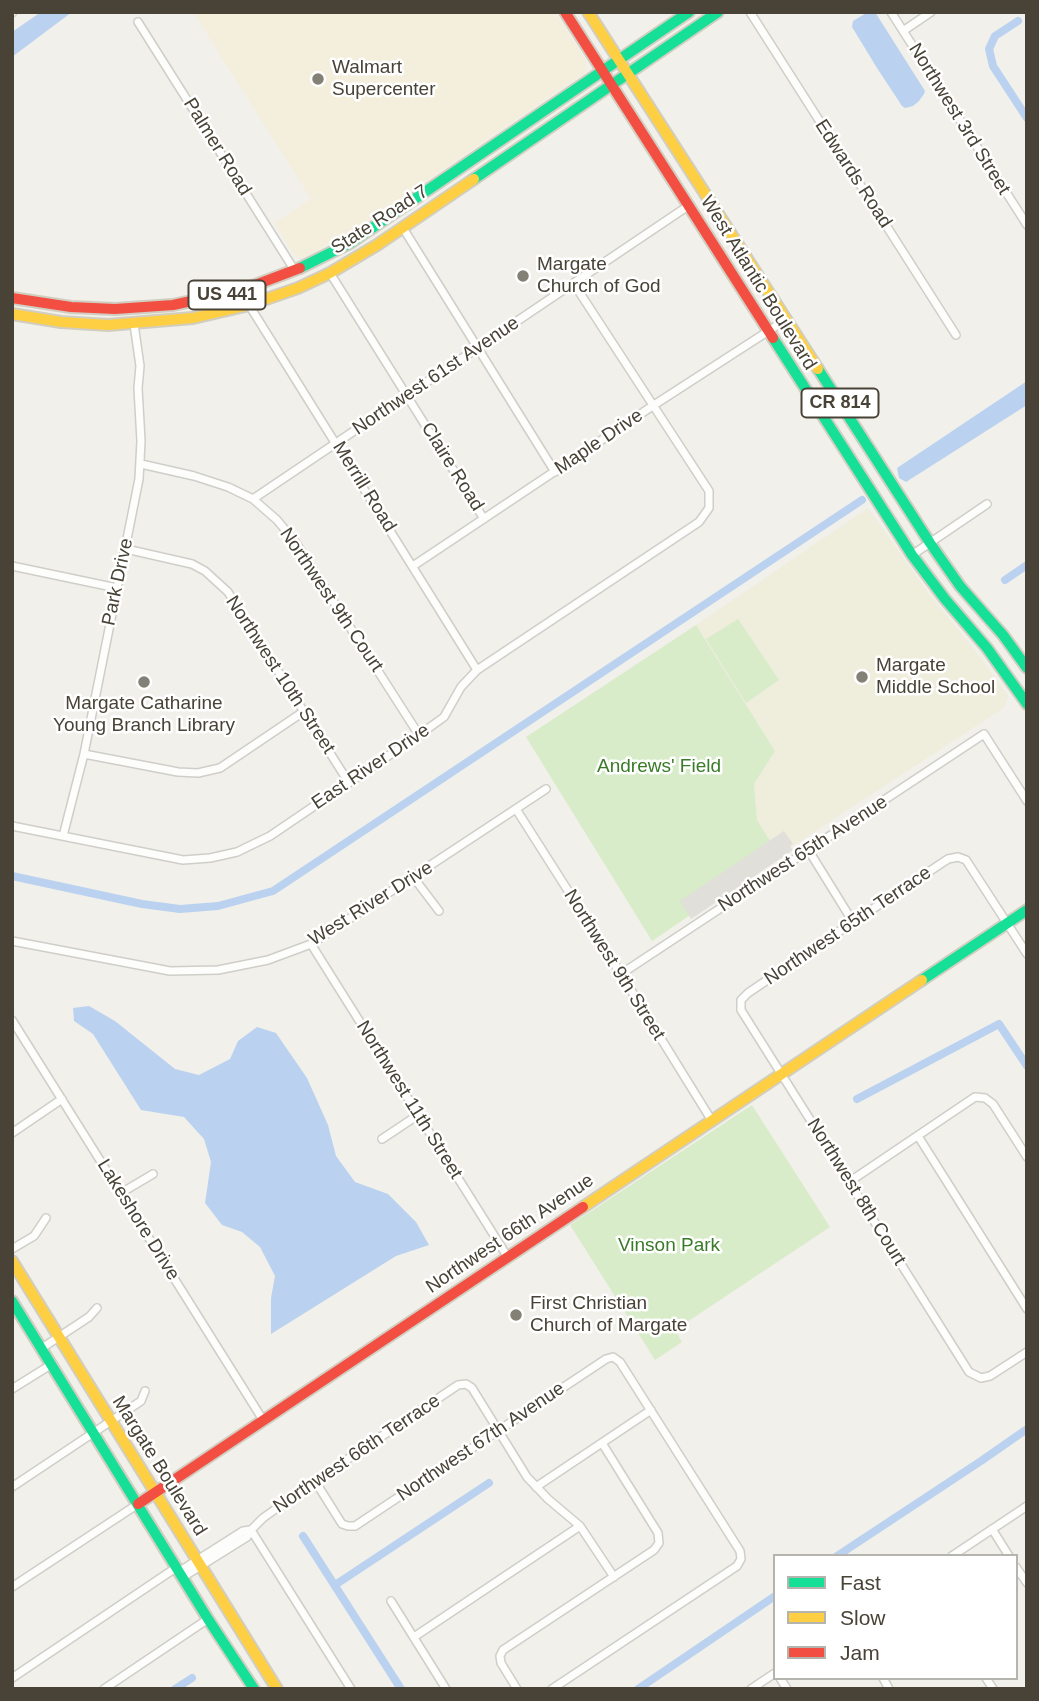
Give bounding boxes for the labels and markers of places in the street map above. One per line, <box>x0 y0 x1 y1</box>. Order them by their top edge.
place label: Walmart Supercenter <box>332 57 436 101</box>
marker: Walmart Supercenter <box>310 71 326 87</box>
place label: Margate Church of God <box>537 254 661 298</box>
marker: Margate Church of God <box>515 268 531 284</box>
place label: Margate Middle School <box>876 655 995 699</box>
marker: Margate Middle School <box>854 669 870 685</box>
marker: Margate Catharine Young Branch Library <box>136 674 152 690</box>
place label: Margate Catharine Young Branch Library <box>53 693 235 737</box>
place label: First Christian Church of Margate <box>530 1293 687 1337</box>
marker: First Christian Church of Margate <box>508 1307 524 1323</box>

